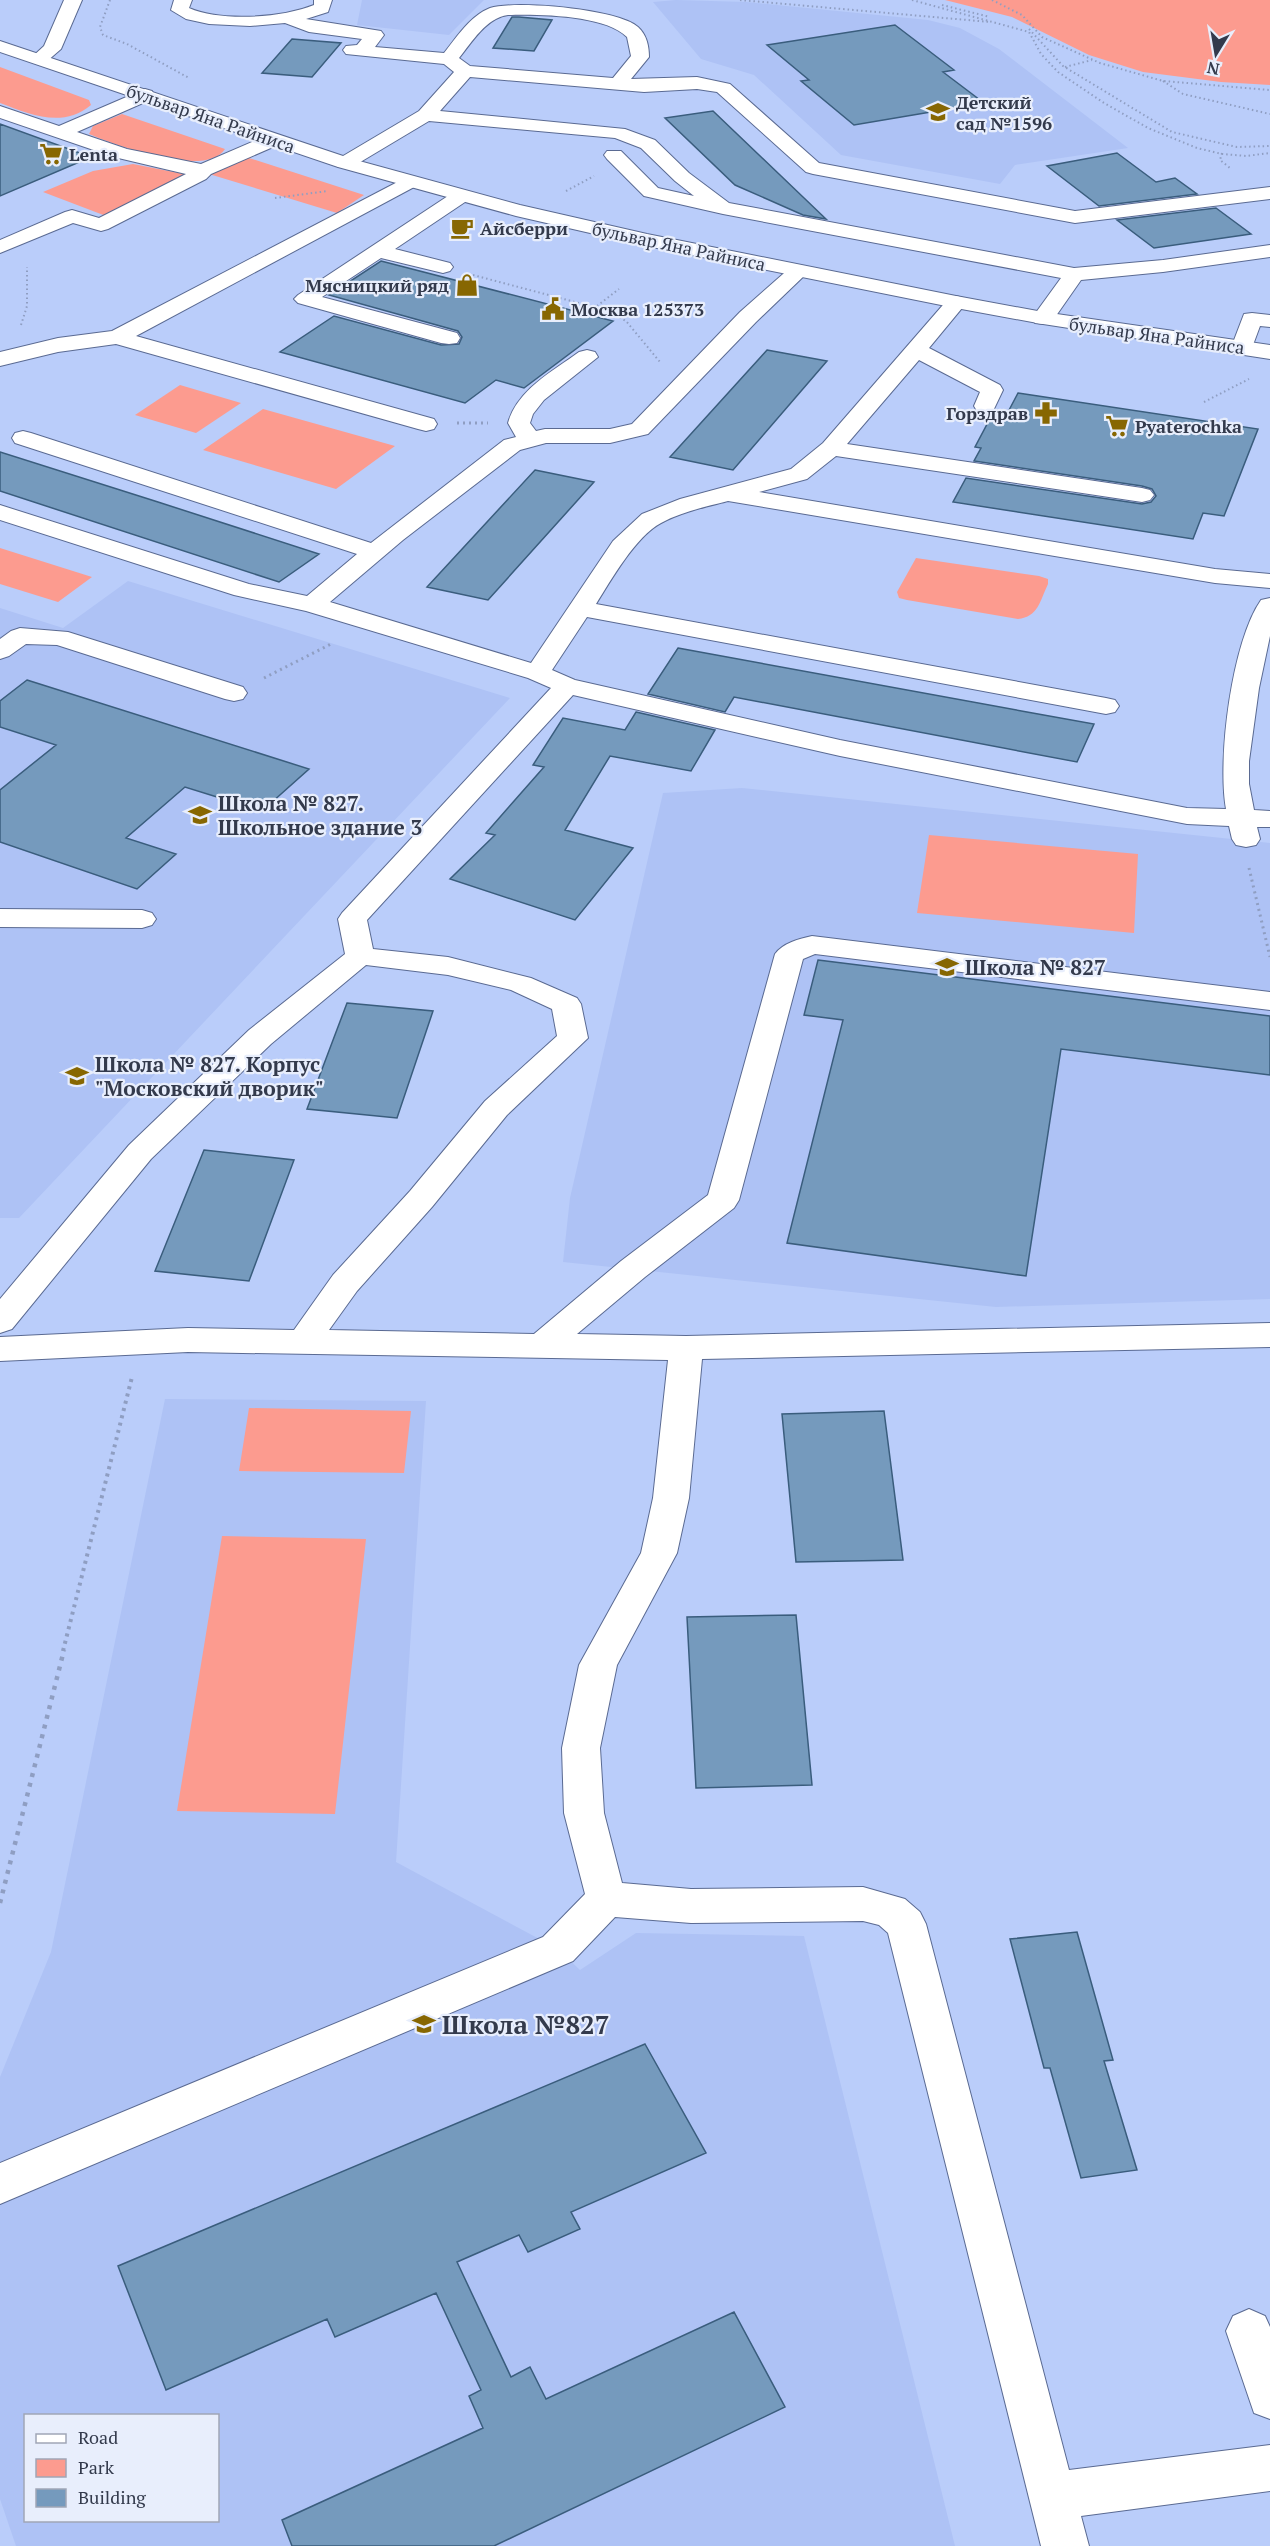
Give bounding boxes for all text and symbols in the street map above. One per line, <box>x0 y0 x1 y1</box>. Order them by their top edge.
north arrow <box>1186 24 1246 84</box>
text: N <box>1205 57 1221 81</box>
street label: бульвар Яна Райниса <box>124 78 298 158</box>
place label: Детский сад №1596 <box>956 90 1052 135</box>
school or university icon: Детский сад №1596 <box>925 99 951 125</box>
supermarket icon: Lenta <box>38 141 64 167</box>
place label: Lenta <box>69 142 118 166</box>
cafe icon: Айсберри <box>449 215 475 241</box>
place label: Айсберри <box>480 216 568 240</box>
street label: бульвар Яна Райниса <box>590 216 768 276</box>
shop icon: Мясницкий ряд <box>454 272 480 298</box>
place label: Мясницкий ряд <box>305 273 449 297</box>
public building icon: Москва 125373 <box>540 296 566 322</box>
place label: Москва 125373 <box>571 297 704 321</box>
street label: бульвар Яна Райниса <box>1068 311 1246 359</box>
pharmacy icon: Горздрав <box>1033 400 1059 426</box>
place label: Горздрав <box>946 401 1028 425</box>
supermarket icon: Pyaterochka <box>1104 413 1130 439</box>
place label: Pyaterochka <box>1135 414 1242 438</box>
place label: Школа № 827. Школьное здание 3 <box>218 789 422 841</box>
school or university icon: Школа № 827. Школьное здание 3 <box>187 802 213 828</box>
place label: Школа № 827 <box>965 953 1106 981</box>
school or university icon: Школа № 827 <box>934 954 960 980</box>
place label: Школа № 827. Корпус "Московский дворик" <box>95 1050 324 1102</box>
school or university icon: Школа № 827. Корпус "Московский дворик" <box>64 1063 90 1089</box>
place label: Школа №827 <box>442 2007 610 2041</box>
school or university icon: Школа №827 <box>411 2011 437 2037</box>
legend <box>24 2414 219 2522</box>
text: Road <box>78 2425 118 2449</box>
text: Park <box>78 2455 115 2479</box>
text: Building <box>78 2485 146 2509</box>

